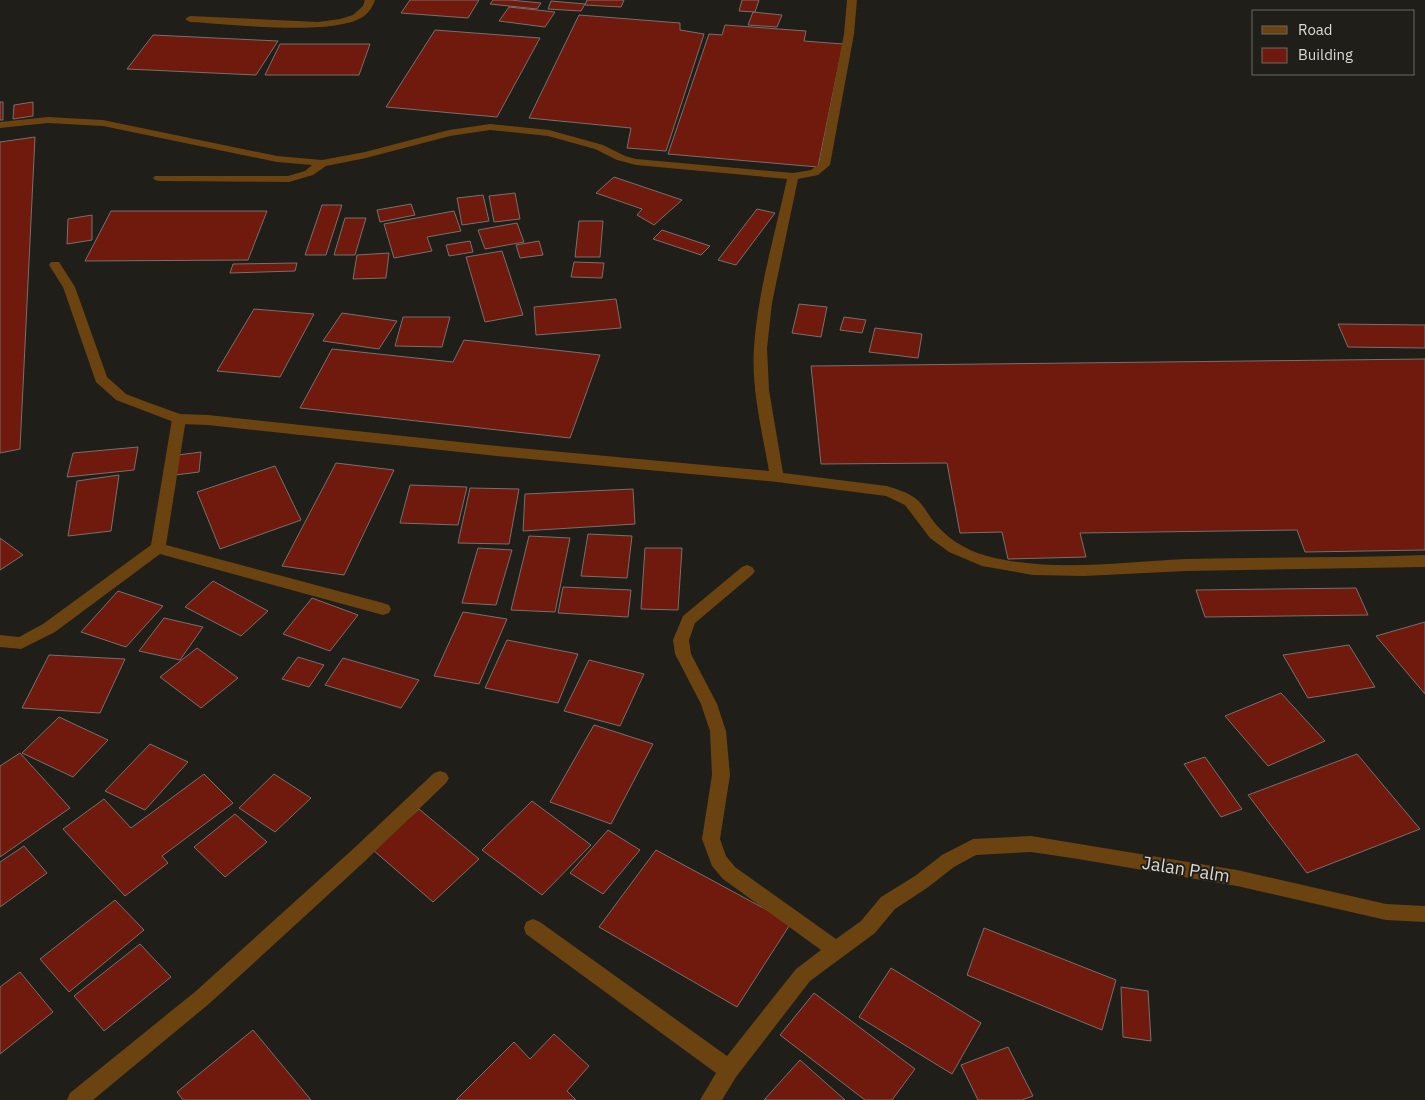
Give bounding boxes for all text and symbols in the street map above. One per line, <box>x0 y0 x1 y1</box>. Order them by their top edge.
legend <box>1252 10 1415 75</box>
text: Road <box>1298 20 1333 39</box>
text: Building <box>1298 45 1353 64</box>
street label: Jalan Palm <box>1140 851 1232 887</box>

